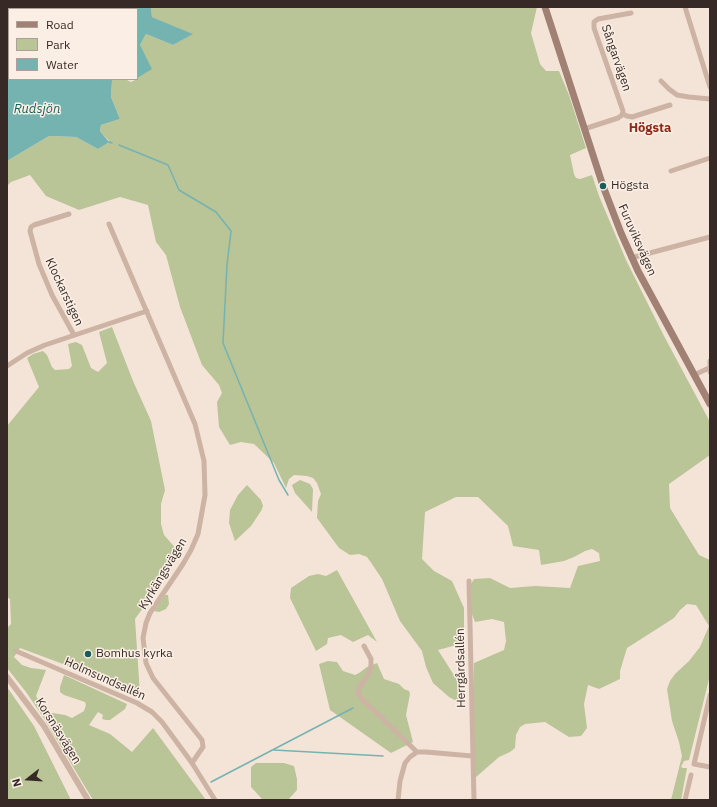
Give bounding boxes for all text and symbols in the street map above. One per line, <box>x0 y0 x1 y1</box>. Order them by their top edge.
legend <box>8 8 138 80</box>
text: Road <box>46 17 74 32</box>
street label: Sångarvägen <box>598 23 634 93</box>
text: Park <box>46 37 70 52</box>
text: Water <box>46 57 78 72</box>
water label: Rudsjön <box>14 101 60 117</box>
district label: Högsta <box>629 120 671 136</box>
place label: Högsta <box>611 179 649 193</box>
marker: Högsta <box>598 181 608 191</box>
street label: Furuviksvägen <box>615 202 659 278</box>
street label: Klockarstigen <box>42 256 86 328</box>
street label: Kyrkängsvägen <box>136 535 190 613</box>
street label: Herrgårdsallén <box>453 628 469 708</box>
place label: Bomhus kyrka <box>96 647 173 661</box>
marker: Bomhus kyrka <box>83 649 93 659</box>
street label: Holmsundsallén <box>62 655 148 703</box>
street label: Korsnäsvägen <box>32 695 84 767</box>
north arrow <box>8 759 48 799</box>
text: N <box>9 777 24 788</box>

